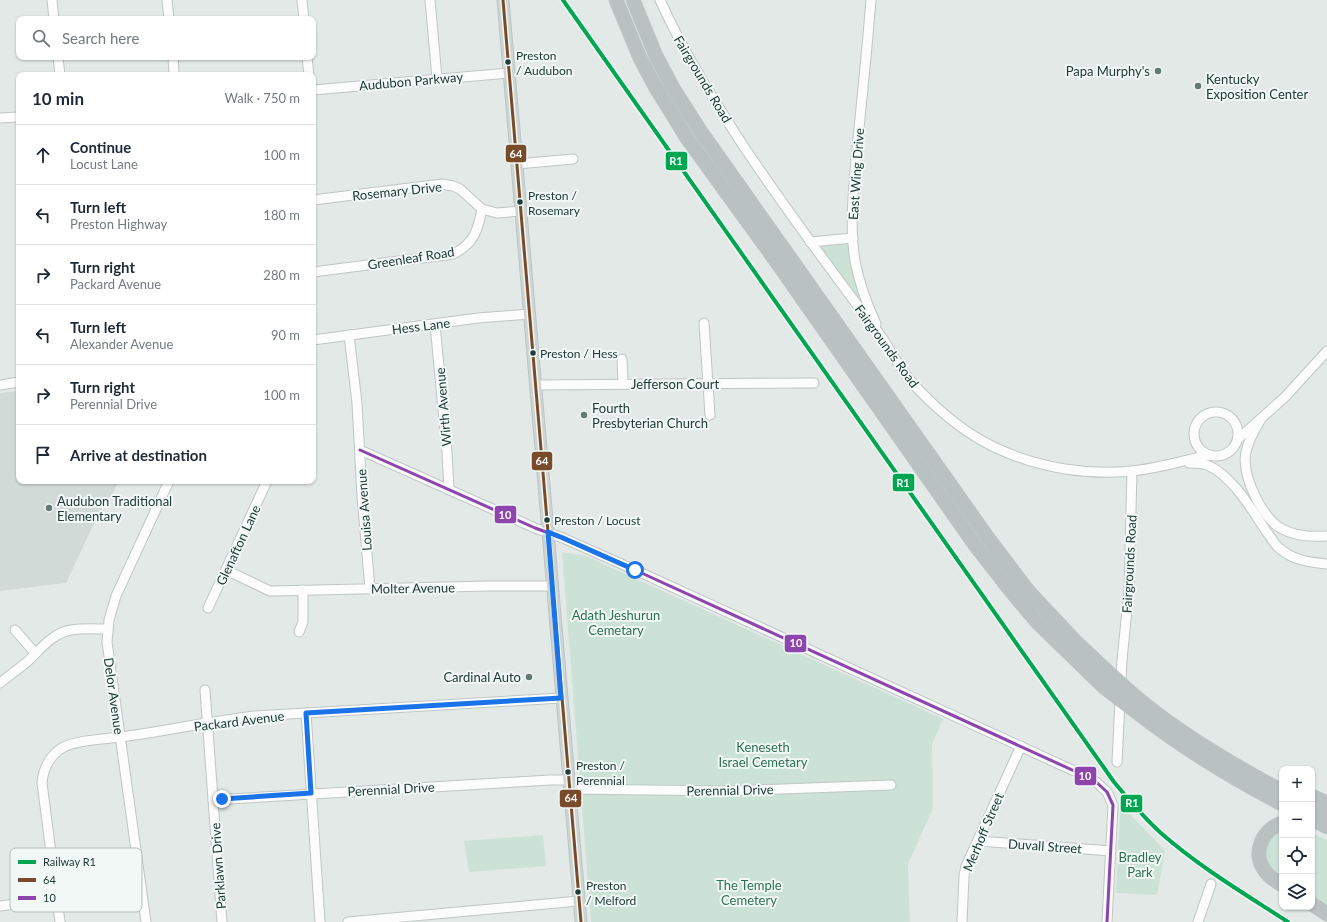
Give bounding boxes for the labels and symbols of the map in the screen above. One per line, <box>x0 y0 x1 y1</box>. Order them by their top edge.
street label: Fairgrounds Road <box>671 33 735 125</box>
place label: Preston / Audubon <box>516 48 572 78</box>
marker: Preston / Audubon <box>503 57 513 67</box>
place label: Papa Murphy's <box>1066 63 1150 79</box>
marker: Papa Murphy's <box>1153 66 1163 76</box>
street label: Audubon Parkway <box>358 68 464 94</box>
place label: Kentucky Exposition Center <box>1206 71 1308 102</box>
marker: Kentucky Exposition Center <box>1193 81 1203 91</box>
street label: East Wing Drive <box>845 127 867 221</box>
line badge: 64 <box>505 144 527 163</box>
text: 64 <box>510 147 523 160</box>
line badge: R1 <box>665 151 688 171</box>
text: R1 <box>669 154 683 167</box>
street label: Rosemary Drive <box>351 178 443 204</box>
place label: Preston / Rosemary <box>528 188 581 218</box>
marker: Preston / Rosemary <box>515 197 525 207</box>
street label: Greenleaf Road <box>366 243 456 273</box>
street label: Fairgrounds Road <box>852 301 922 391</box>
street label: Hess Lane <box>391 314 451 338</box>
place label: Preston / Hess <box>540 346 618 361</box>
marker: Preston / Hess <box>528 348 538 358</box>
street label: Wirth Avenue <box>432 367 454 447</box>
street label: Jefferson Court <box>631 376 719 392</box>
place label: Fourth Presbyterian Church <box>592 400 708 431</box>
marker: Fourth Presbyterian Church <box>579 410 589 420</box>
line badge: 64 <box>531 451 553 471</box>
text: 64 <box>536 454 549 467</box>
street label: Louisa Avenue <box>353 468 375 551</box>
line badge: R1 <box>892 473 915 492</box>
text: R1 <box>896 476 910 489</box>
place label: Audubon Traditional Elementary <box>57 493 172 524</box>
street label: Glenafton Lane <box>212 502 264 588</box>
marker: Audubon Traditional Elementary <box>44 503 54 513</box>
line badge: 10 <box>494 505 517 524</box>
text: 10 <box>499 508 512 521</box>
place label: Preston / Locust <box>554 513 641 528</box>
street label: Fairgrounds Road <box>1118 514 1140 614</box>
marker: Preston / Locust <box>542 515 552 525</box>
route start <box>626 561 644 579</box>
street label: Molter Avenue <box>371 579 455 597</box>
park label: Adath Jeshurun Cemetary <box>572 607 660 638</box>
line badge: 10 <box>784 634 807 653</box>
text: 10 <box>790 636 803 649</box>
street label: Delor Avenue <box>101 657 127 736</box>
place label: Cardinal Auto <box>443 669 521 685</box>
marker: Cardinal Auto <box>524 672 534 682</box>
street label: Packard Avenue <box>193 707 285 734</box>
park label: Keneseth Israel Cemetary <box>719 739 808 770</box>
place label: Preston / Perennial <box>576 758 626 788</box>
line badge: 10 <box>1074 766 1097 786</box>
marker: Preston / Perennial <box>563 767 573 777</box>
text: 10 <box>1079 769 1092 782</box>
street label: Perennial Drive <box>347 779 435 799</box>
street label: Perennial Drive <box>686 781 774 799</box>
line badge: 64 <box>559 789 582 808</box>
route end <box>213 790 231 808</box>
street label: Merhoff Street <box>959 790 1007 874</box>
text: 64 <box>565 791 578 804</box>
line badge: R1 <box>1120 794 1143 813</box>
text: R1 <box>1125 796 1139 809</box>
street label: Parklawn Drive <box>207 822 229 910</box>
street label: Duvall Street <box>1008 835 1083 857</box>
legend <box>10 848 142 912</box>
park label: Bradley Park <box>1118 849 1162 880</box>
text: Railway R1 <box>43 855 96 868</box>
text: 64 <box>43 873 56 886</box>
park label: The Temple Cemetery <box>716 877 782 908</box>
place label: Preston / Melford <box>586 878 636 908</box>
marker: Preston / Melford <box>573 887 583 897</box>
text: 10 <box>43 891 56 904</box>

